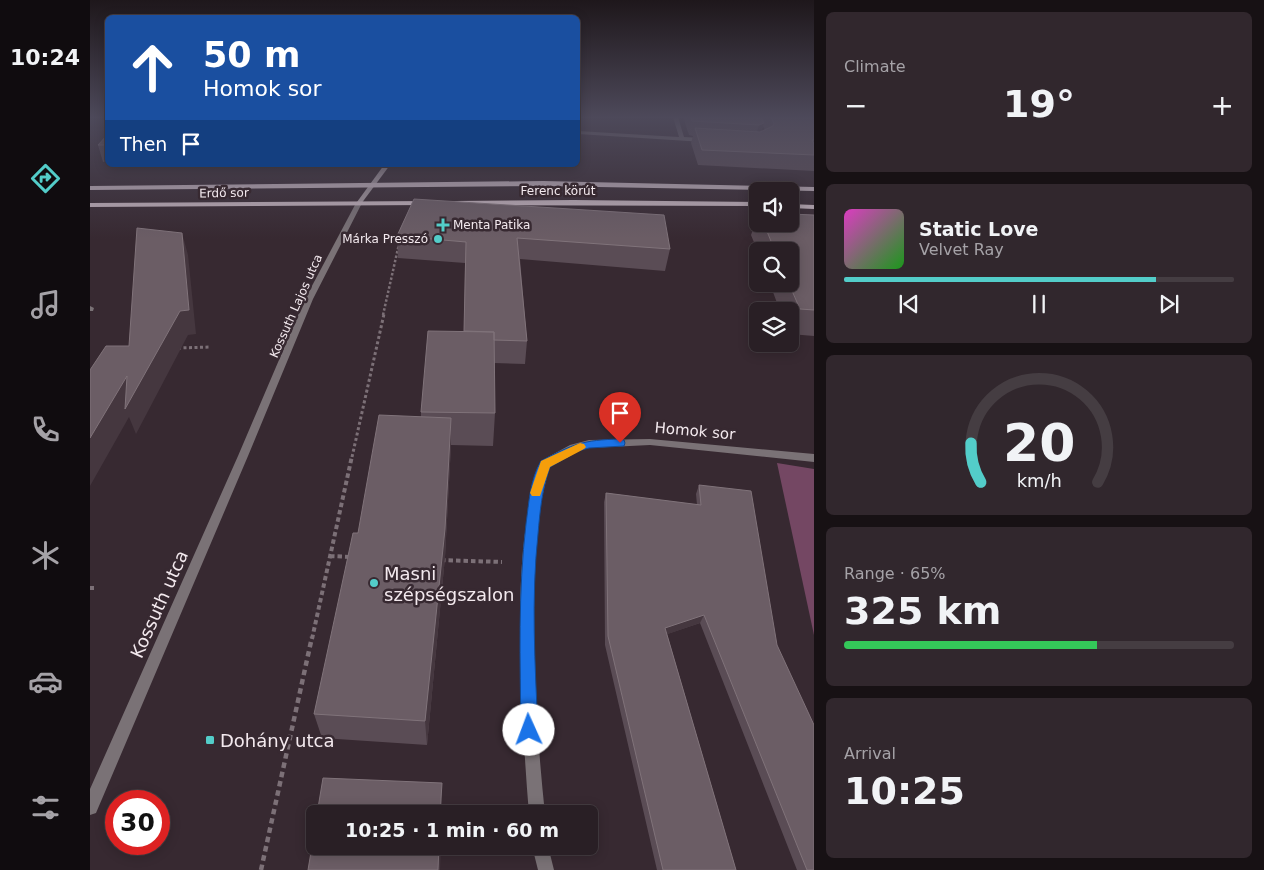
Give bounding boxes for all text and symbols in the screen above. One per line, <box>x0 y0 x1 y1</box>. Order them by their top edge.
icon: ahead <box>120 35 185 100</box>
text: 50 m <box>203 35 300 75</box>
text: 10:24 <box>10 45 80 70</box>
text: Climate <box>844 57 906 76</box>
text: Homok sor <box>203 76 322 101</box>
text: 19° <box>1003 82 1075 126</box>
text: − <box>844 89 867 122</box>
text: + <box>1211 89 1234 122</box>
icon: arrive <box>177 130 205 158</box>
text: Then <box>120 133 167 155</box>
icon: directions <box>28 161 63 196</box>
map controls <box>749 182 799 352</box>
button: sound <box>749 182 799 232</box>
street label: Ferenc körút <box>521 184 596 198</box>
street label: Erdő sor <box>199 186 249 200</box>
place label: Menta Patika <box>453 218 530 232</box>
text: Static Love <box>919 218 1039 240</box>
marker: Menta Patika <box>437 219 449 231</box>
place label: Márka Presszó <box>342 232 428 246</box>
marker: Márka Presszó <box>432 233 444 245</box>
text: Velvet Ray <box>919 240 1004 259</box>
button: search <box>749 242 799 292</box>
street label: Kossuth Lajos utca <box>267 252 325 360</box>
icon: music <box>28 287 63 322</box>
icon: previous <box>895 290 923 318</box>
icon: pause <box>1025 290 1053 318</box>
icon: next <box>1155 290 1183 318</box>
button: layers <box>749 302 799 352</box>
pin <box>599 392 641 443</box>
icon: arrive <box>606 399 634 427</box>
icon: phone <box>28 412 63 447</box>
text: 20 <box>1003 413 1075 473</box>
street label: Homok sor <box>654 419 737 444</box>
text: km/h <box>1016 470 1062 491</box>
icon: climate <box>28 538 63 573</box>
street label: Kossuth utca <box>126 547 192 661</box>
place label: Masni szépségszalon <box>384 563 514 605</box>
text: Range · 65% <box>844 564 946 583</box>
marker: Masni szépségszalon <box>368 577 380 589</box>
text: 325 km <box>844 589 1001 633</box>
icon: car <box>28 664 63 699</box>
position arrow <box>502 703 554 755</box>
place label: Dohány utca <box>220 730 335 751</box>
marker: Dohány utca <box>204 734 216 746</box>
text: Arrival <box>844 744 896 763</box>
text: 10:25 <box>844 769 965 813</box>
icon: filters <box>28 790 63 825</box>
speed limit sign: 30 <box>105 790 170 855</box>
text: 10:25 · 1 min · 60 m <box>345 819 559 841</box>

